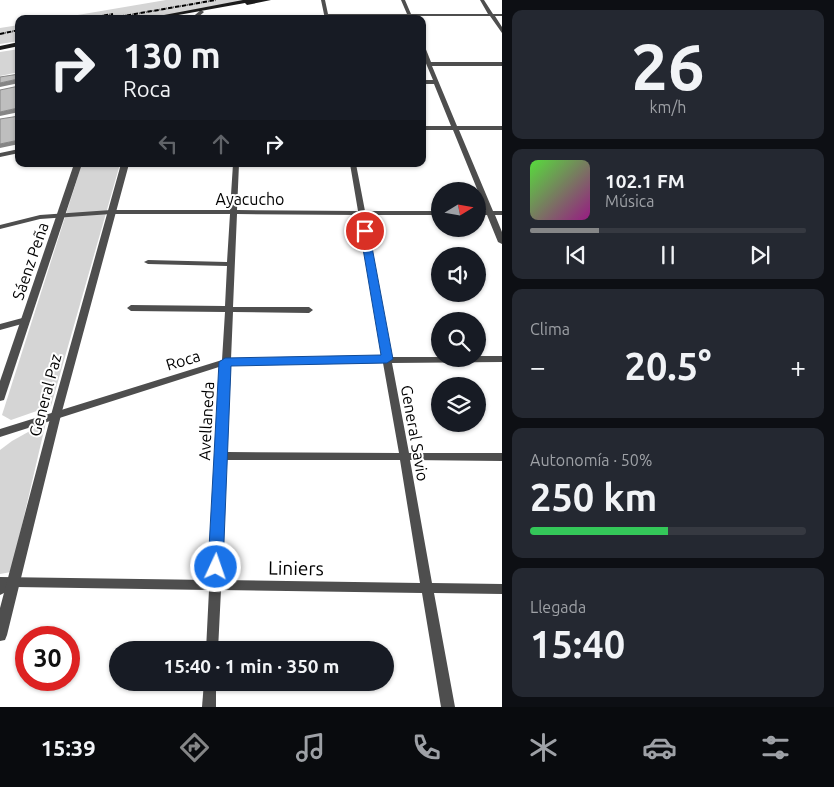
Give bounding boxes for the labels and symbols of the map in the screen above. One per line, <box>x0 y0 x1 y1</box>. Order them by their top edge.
north arrow <box>431 182 486 238</box>
street label: Ayacucho <box>216 190 284 208</box>
pin <box>344 210 386 252</box>
street label: Sáenz Peña <box>8 220 52 302</box>
street label: Roca <box>164 346 202 374</box>
street label: General Paz <box>25 352 65 438</box>
street label: Avellaneda <box>195 381 217 461</box>
street label: General Savio <box>398 384 432 482</box>
position arrow <box>189 540 241 592</box>
street label: Liniers <box>268 557 324 579</box>
speed limit sign: 30 <box>15 626 80 691</box>

